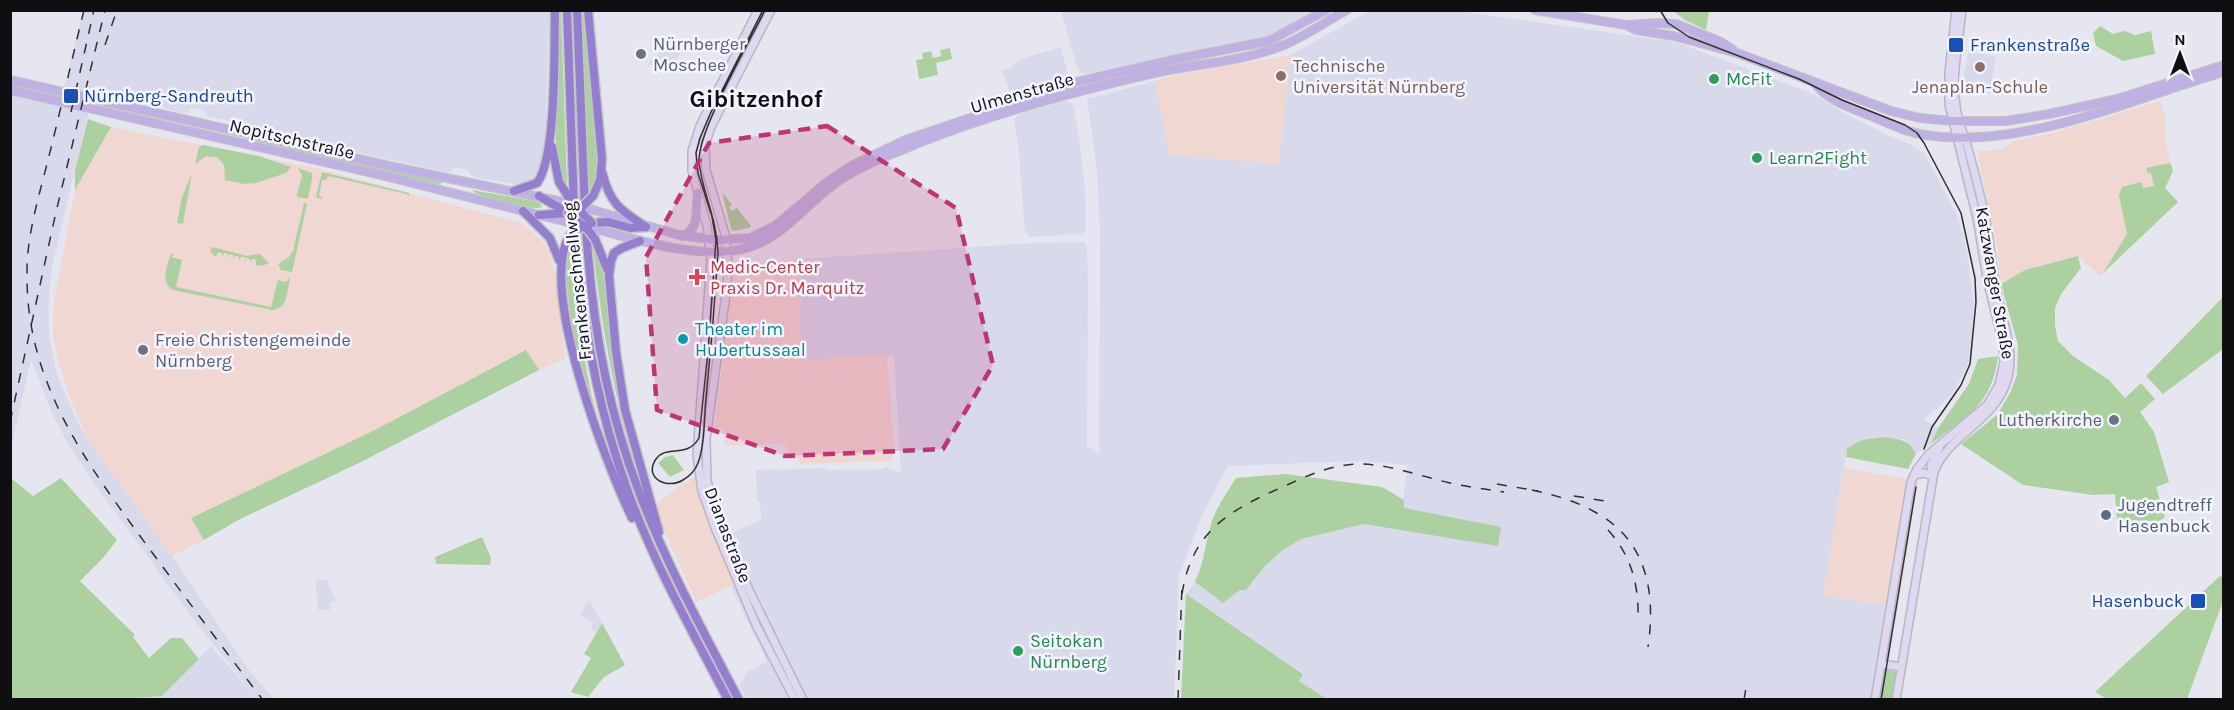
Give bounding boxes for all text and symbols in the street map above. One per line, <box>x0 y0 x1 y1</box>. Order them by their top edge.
north arrow <box>2150 24 2210 84</box>
text: N <box>2174 30 2186 49</box>
place label: Nürnberger Moschee <box>653 33 746 76</box>
place label: Frankenstraße <box>1970 34 2090 56</box>
marker: Frankenstraße <box>1947 36 1965 54</box>
marker: Nürnberger Moschee <box>634 47 648 61</box>
place label: Technische Universität Nürnberg <box>1293 55 1465 98</box>
marker: Jenaplan-Schule <box>1973 60 1987 74</box>
street label: Ulmenstraße <box>968 68 1076 118</box>
place label: McFit <box>1726 68 1772 90</box>
marker: Technische Universität Nürnberg <box>1274 69 1288 83</box>
marker: McFit <box>1707 72 1721 86</box>
place label: Jenaplan-Schule <box>1912 76 2048 98</box>
place label: Nürnberg-Sandreuth <box>84 85 254 107</box>
district label: Gibitzenhof <box>689 85 823 113</box>
marker: Nürnberg-Sandreuth <box>62 87 80 105</box>
street label: Nopitschstraße <box>227 114 357 164</box>
place label: Learn2Fight <box>1769 147 1867 169</box>
marker: Learn2Fight <box>1750 151 1764 165</box>
street label: Frankenschnellweg <box>558 201 596 361</box>
street label: Katzwanger Straße <box>1971 205 2019 361</box>
place label: Medic-Center Praxis Dr. Marquitz <box>710 256 864 299</box>
marker: Medic-Center Praxis Dr. Marquitz <box>688 268 706 286</box>
place label: Theater im Hubertussaal <box>695 318 806 361</box>
place label: Freie Christengemeinde Nürnberg <box>155 329 351 372</box>
marker: Theater im Hubertussaal <box>676 332 690 346</box>
marker: Freie Christengemeinde Nürnberg <box>136 343 150 357</box>
place label: Lutherkirche <box>1998 409 2102 431</box>
marker: Lutherkirche <box>2107 413 2121 427</box>
street label: Dianastraße <box>700 484 756 586</box>
place label: Jugendtreff Hasenbuck <box>2118 494 2213 537</box>
marker: Jugendtreff Hasenbuck <box>2099 508 2113 522</box>
place label: Hasenbuck <box>2091 590 2184 612</box>
marker: Hasenbuck <box>2189 592 2207 610</box>
place label: Seitokan Nürnberg <box>1030 630 1107 673</box>
marker: Seitokan Nürnberg <box>1011 644 1025 658</box>

